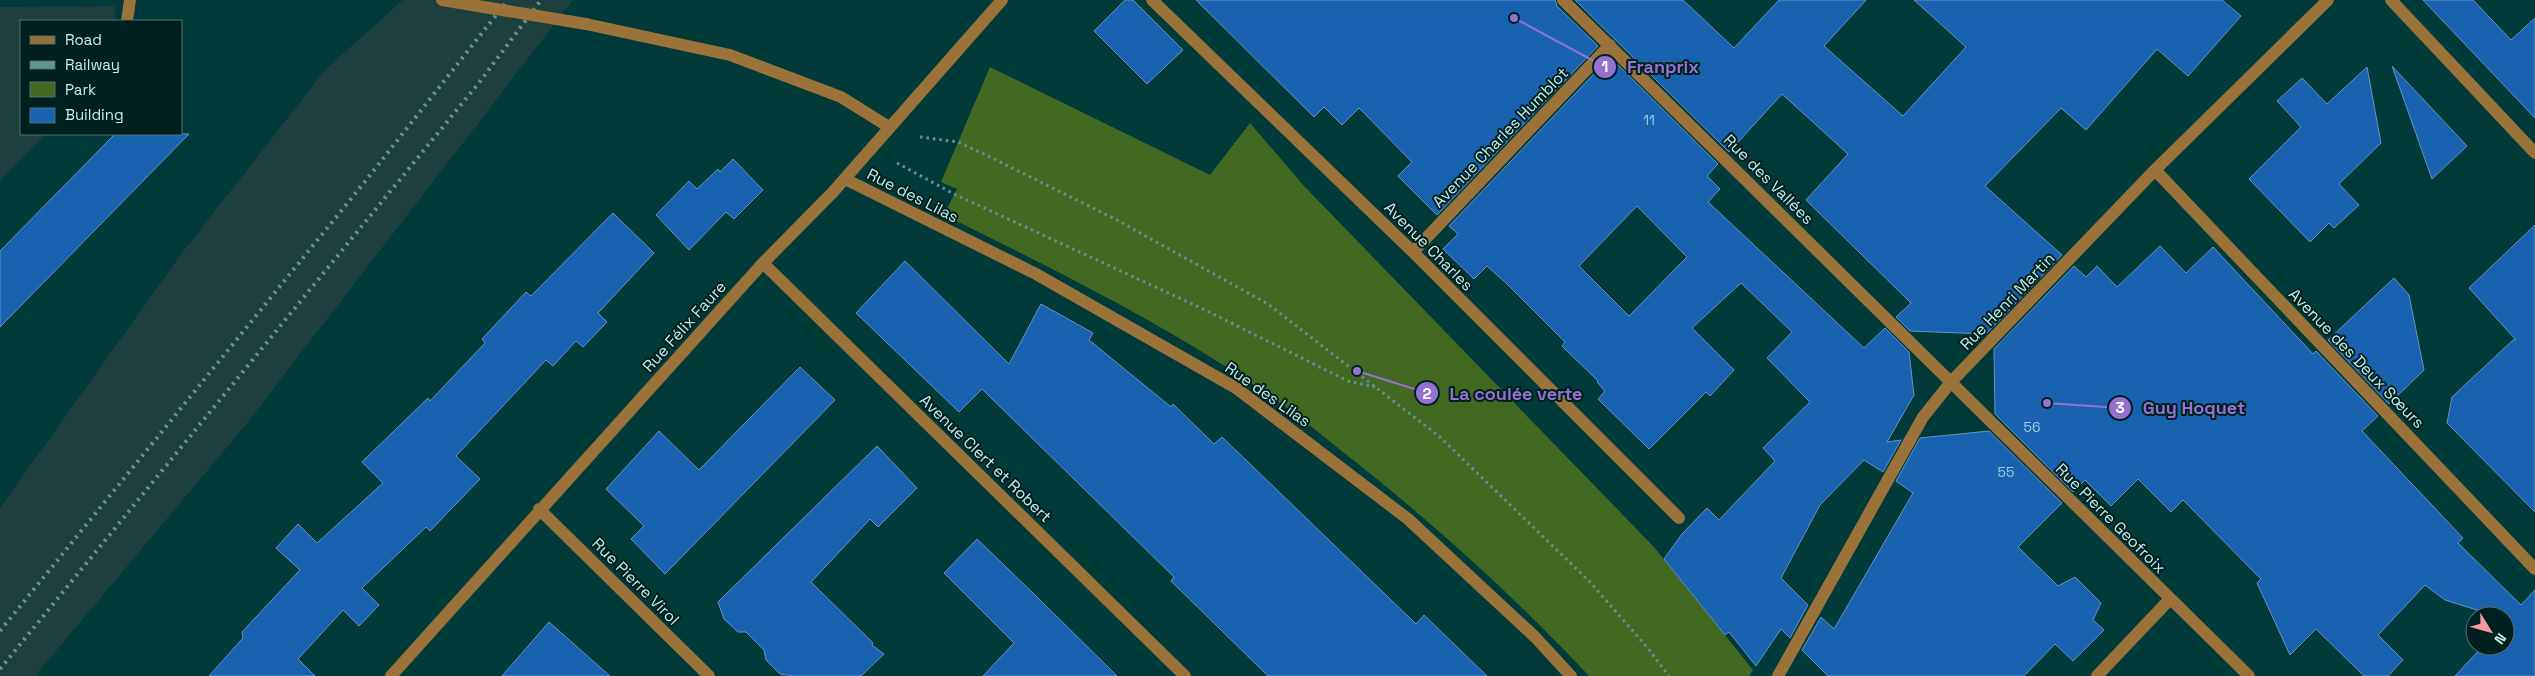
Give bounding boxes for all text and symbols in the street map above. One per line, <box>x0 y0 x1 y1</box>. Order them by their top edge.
legend <box>20 20 182 135</box>
text: Road <box>65 30 102 49</box>
callout: Franprix <box>1592 50 1709 83</box>
text: Railway <box>65 55 120 74</box>
text: Franprix <box>1627 55 1699 78</box>
text: 1 <box>1602 57 1608 76</box>
street label: Avenue Charles Humblot <box>1428 63 1573 212</box>
text: Park <box>65 80 96 99</box>
text: Building <box>65 105 124 124</box>
house number: 11 <box>1643 111 1655 129</box>
street label: Rue des Vallées <box>1719 130 1818 229</box>
street label: Rue des Lilas <box>863 163 962 227</box>
street label: Avenue Charles <box>1380 197 1478 295</box>
street label: Rue Henri Martin <box>1956 248 2059 354</box>
street label: Rue Félix Faure <box>638 276 731 376</box>
street label: Avenue des Deux Sœurs <box>2284 284 2429 433</box>
street label: Rue des Lilas <box>1221 357 1315 432</box>
callout: La coulée verte <box>1414 377 1592 410</box>
text: La coulée verte <box>1450 382 1582 405</box>
text: 2 <box>1423 384 1432 403</box>
street label: Avenue Clert et Robert <box>915 390 1056 527</box>
callout: Guy Hoquet <box>2107 391 2255 424</box>
text: Guy Hoquet <box>2143 396 2245 419</box>
text: 3 <box>2115 398 2125 417</box>
house number: 56 <box>2024 418 2040 436</box>
street label: Rue Pierre Geofroix <box>2051 459 2170 578</box>
house number: 55 <box>1998 463 2014 481</box>
street label: Rue Pierre Virol <box>588 533 684 629</box>
north arrow <box>2465 606 2515 656</box>
text: N <box>2490 630 2510 648</box>

